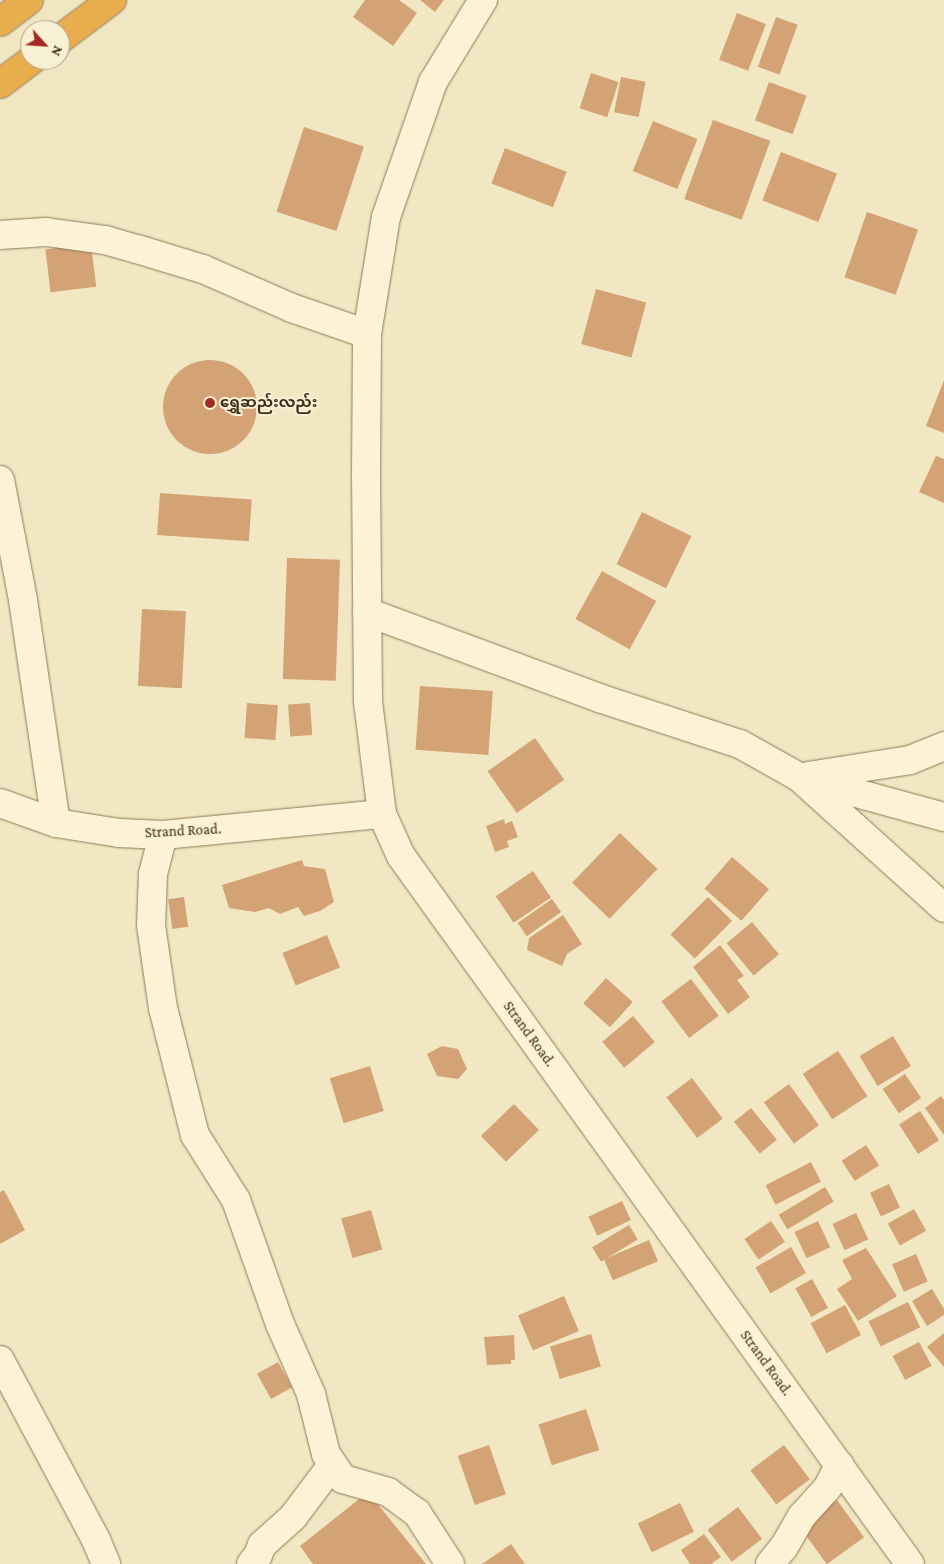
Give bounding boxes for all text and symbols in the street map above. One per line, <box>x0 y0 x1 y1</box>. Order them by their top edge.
north arrow <box>20 20 70 70</box>
text: N <box>48 43 67 59</box>
place label: ရွှေဆည်းလည်း <box>220 394 317 412</box>
marker: ရွှေဆည်းလည်း <box>204 397 216 409</box>
street label: Strand Road. <box>144 820 222 842</box>
street label: Strand Road. <box>499 998 559 1070</box>
street label: Strand Road. <box>736 1327 796 1399</box>

